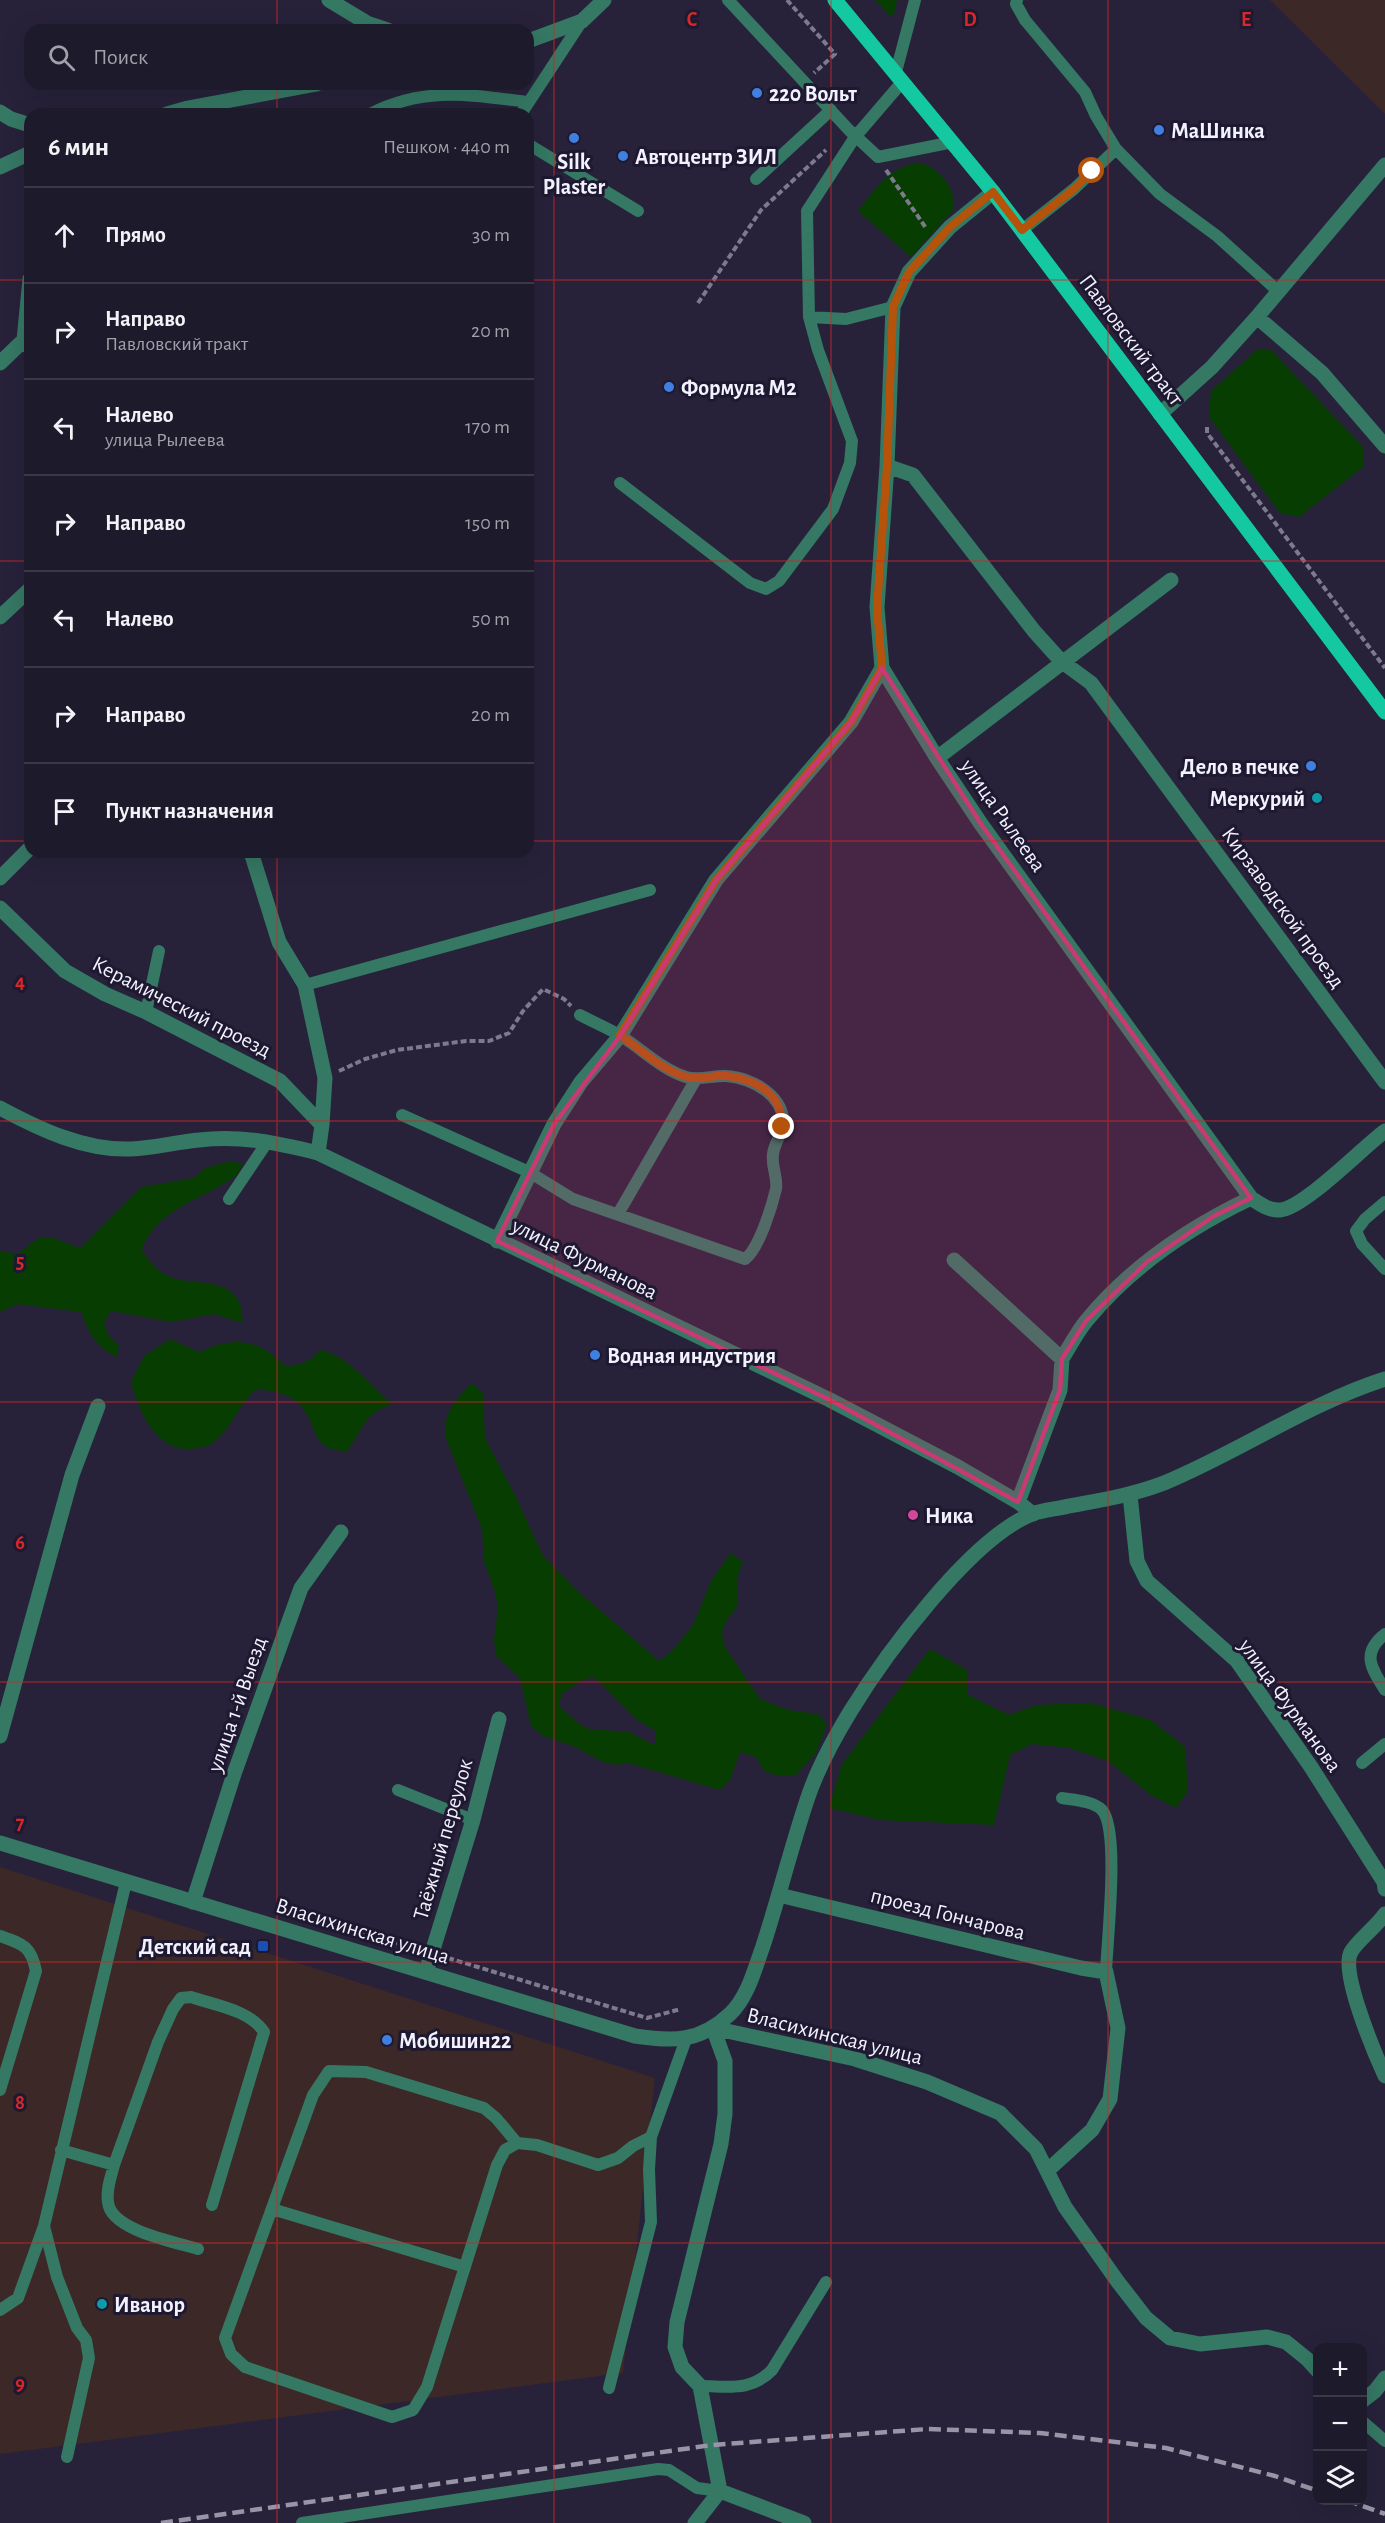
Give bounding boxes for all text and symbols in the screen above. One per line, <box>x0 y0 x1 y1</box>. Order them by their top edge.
text: C <box>687 10 698 30</box>
text: D <box>963 10 977 30</box>
text: E <box>1241 10 1251 30</box>
search box <box>24 24 534 90</box>
icon: search <box>45 41 78 74</box>
text: Поиск <box>93 46 148 68</box>
place label: 220 Вольт <box>769 83 857 105</box>
marker: 220 Вольт <box>750 86 764 100</box>
place label: МаШинка <box>1171 120 1265 142</box>
marker: МаШинка <box>1152 123 1166 137</box>
marker: Silk Plaster <box>567 131 581 145</box>
text: 6 мин <box>48 134 109 160</box>
text: Пешком · 440 m <box>383 137 510 157</box>
place label: Автоцентр ЗИЛ <box>635 146 777 168</box>
marker: Автоцентр ЗИЛ <box>616 149 630 163</box>
place label: Silk Plaster <box>543 151 605 198</box>
route start <box>1078 157 1104 183</box>
icon: ahead <box>48 219 81 252</box>
text: Прямо <box>105 224 166 246</box>
text: 30 m <box>472 225 510 245</box>
street label: Павловский тракт <box>1075 270 1188 410</box>
text: Направо <box>105 308 186 330</box>
icon: right <box>48 315 81 348</box>
text: 20 m <box>471 321 510 341</box>
text: Павловский тракт <box>105 334 248 354</box>
place label: Формула М2 <box>681 377 797 400</box>
marker: Формула М2 <box>662 380 676 394</box>
text: Налево <box>105 404 174 426</box>
icon: left <box>48 411 81 444</box>
text: 170 m <box>465 417 510 437</box>
text: улица Рылеева <box>105 430 225 450</box>
icon: right <box>48 507 81 540</box>
text: Направо <box>105 512 186 534</box>
text: 150 m <box>465 513 510 533</box>
icon: left <box>48 603 81 636</box>
text: Налево <box>105 608 174 630</box>
text: 50 m <box>472 609 510 629</box>
icon: right <box>48 699 81 732</box>
text: Направо <box>105 704 186 726</box>
text: 20 m <box>471 705 510 725</box>
street label: улица Рылеева <box>956 754 1050 876</box>
place label: Дело в печке <box>1181 756 1299 778</box>
marker: Дело в печке <box>1304 759 1318 773</box>
place label: Меркурий <box>1209 788 1305 811</box>
marker: Меркурий <box>1310 791 1324 805</box>
icon: arrive <box>48 795 81 828</box>
text: Пункт назначения <box>105 800 274 822</box>
street label: Кирзаводской проезд <box>1218 823 1349 992</box>
street label: Керамический проезд <box>89 952 275 1062</box>
text: 4 <box>15 972 25 992</box>
route end <box>768 1113 794 1139</box>
street label: улица Фурманова <box>508 1214 661 1304</box>
text: 5 <box>16 1252 24 1272</box>
place label: Водная индустрия <box>607 1345 776 1368</box>
marker: Водная индустрия <box>588 1348 602 1362</box>
place label: Ника <box>925 1505 973 1527</box>
marker: Ника <box>906 1508 920 1522</box>
text: 6 <box>15 1533 25 1553</box>
street label: улица 1-й Выезд <box>203 1634 270 1776</box>
street label: улица Фурманова <box>1234 1634 1346 1776</box>
street label: Таёжный переулок <box>410 1756 476 1922</box>
text: 7 <box>16 1813 25 1833</box>
street label: проезд Гончарова <box>868 1884 1027 1944</box>
street label: Власихинская улица <box>273 1894 452 1968</box>
place label: Детский сад <box>139 1936 251 1958</box>
marker: Детский сад <box>256 1939 270 1953</box>
street label: Власихинская улица <box>745 2003 925 2068</box>
place label: Мобишин22 <box>399 2030 511 2052</box>
marker: Мобишин22 <box>380 2033 394 2047</box>
text: 8 <box>15 2093 25 2113</box>
place label: Иванор <box>114 2294 185 2316</box>
marker: Иванор <box>95 2297 109 2311</box>
map controls <box>1313 2343 1367 2505</box>
button: + <box>1313 2343 1367 2397</box>
text: 9 <box>15 2374 25 2394</box>
button: − <box>1313 2397 1367 2451</box>
button: layers <box>1313 2451 1367 2505</box>

